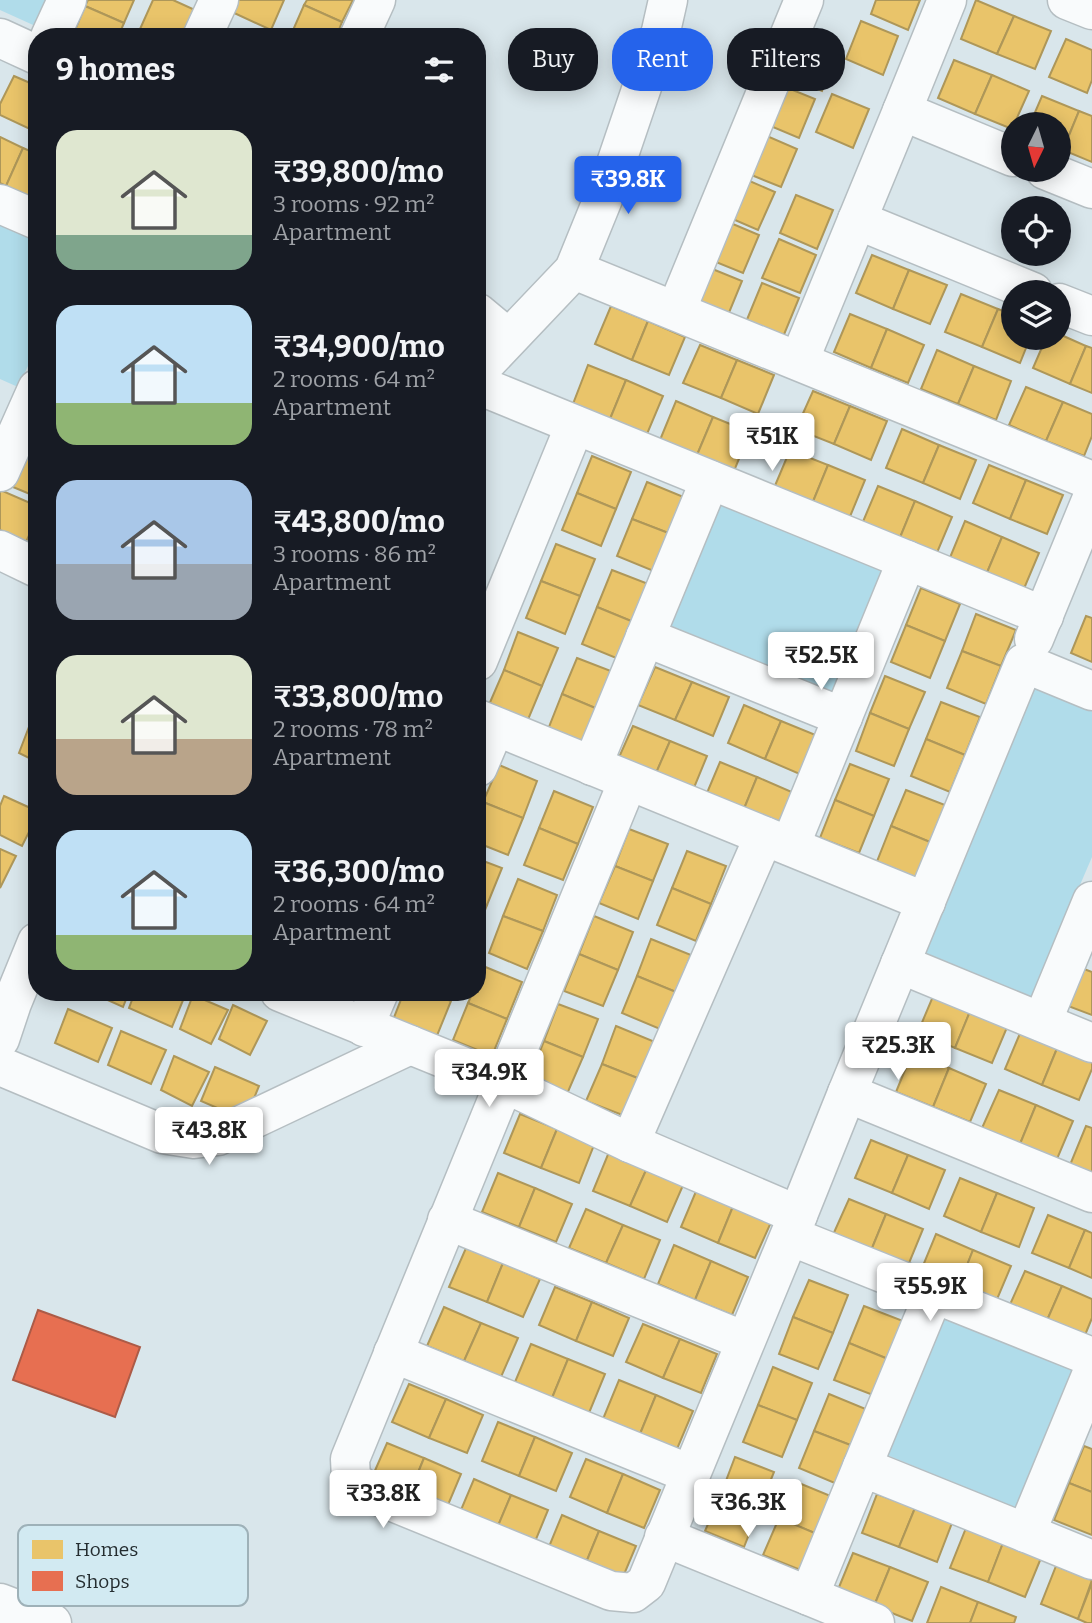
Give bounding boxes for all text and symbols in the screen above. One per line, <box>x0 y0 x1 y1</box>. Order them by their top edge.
chip: Buy <box>508 28 598 91</box>
chip: Rent <box>612 28 713 91</box>
chip: Filters <box>727 28 845 91</box>
icon: filters <box>420 51 458 89</box>
text: 9 homes <box>56 52 175 88</box>
north arrow <box>1001 112 1071 182</box>
map controls <box>1001 112 1071 350</box>
text: ₹39,800/mo <box>273 154 444 190</box>
pin: ₹39.8K <box>571 156 685 216</box>
icon: home <box>112 158 196 242</box>
text: ₹39.8K <box>590 165 666 193</box>
text: 3 rooms · 92 m² <box>273 190 434 218</box>
button: locate <box>1001 196 1071 266</box>
text: Apartment <box>273 218 391 246</box>
button: layers <box>1001 280 1071 350</box>
text: ₹34,900/mo <box>273 329 445 365</box>
icon: home <box>112 333 196 417</box>
text: 2 rooms · 64 m² <box>273 365 435 393</box>
text: Apartment <box>273 393 391 421</box>
pin: ₹51K <box>731 414 813 473</box>
text: ₹51K <box>745 422 799 450</box>
text: ₹43,800/mo <box>273 504 445 540</box>
icon: home <box>112 508 196 592</box>
text: 3 rooms · 86 m² <box>273 540 436 568</box>
text: Apartment <box>273 568 391 596</box>
pin: ₹52.5K <box>764 632 878 692</box>
text: ₹52.5K <box>784 641 858 669</box>
text: ₹33,800/mo <box>273 679 443 715</box>
icon: home <box>112 683 196 767</box>
text: 2 rooms · 78 m² <box>273 715 433 743</box>
text: Apartment <box>273 743 391 771</box>
text: ₹36,300/mo <box>273 854 445 890</box>
icon: home <box>112 858 196 942</box>
text: 2 rooms · 64 m² <box>273 890 435 918</box>
text: Apartment <box>273 918 391 946</box>
pin: ₹25.3K <box>841 1023 955 1082</box>
text: ₹25.3K <box>861 1031 935 1059</box>
pin: ₹34.9K <box>432 1050 546 1109</box>
text: ₹34.9K <box>451 1058 527 1086</box>
pin: ₹43.8K <box>152 1108 266 1167</box>
text: ₹43.8K <box>171 1116 247 1144</box>
pin: ₹55.9K <box>873 1264 987 1323</box>
text: ₹55.9K <box>893 1272 967 1300</box>
pin: ₹33.8K <box>326 1470 440 1530</box>
text: ₹33.8K <box>346 1479 420 1507</box>
pin: ₹36.3K <box>691 1480 805 1539</box>
text: ₹36.3K <box>710 1488 786 1516</box>
legend <box>18 1525 248 1606</box>
text: Homes <box>75 1538 138 1561</box>
text: Shops <box>75 1570 130 1593</box>

